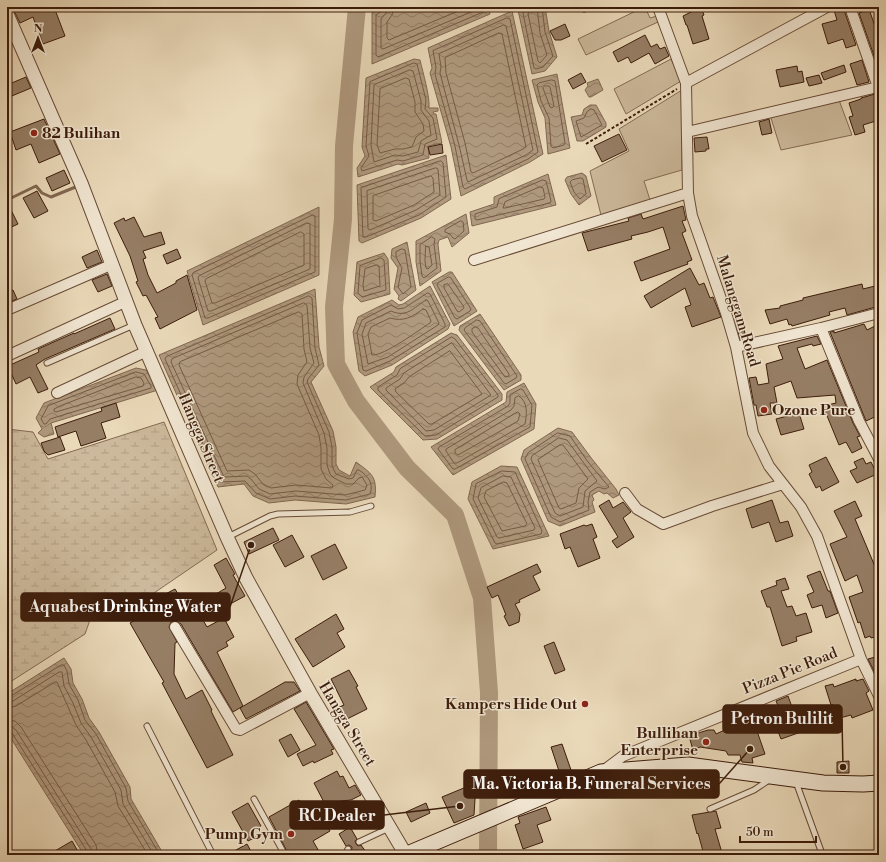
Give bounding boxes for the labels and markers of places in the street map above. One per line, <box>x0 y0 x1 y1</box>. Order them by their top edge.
place label: 82 Bulihan <box>42 124 121 143</box>
marker: 82 Bulihan <box>29 128 39 138</box>
place label: Ozone Pure <box>772 401 855 420</box>
marker: Ozone Pure <box>759 405 769 415</box>
callout: Aquabest Drinking Water <box>21 593 230 621</box>
place label: Kampers Hide Out <box>445 695 578 714</box>
marker: Kampers Hide Out <box>580 699 590 709</box>
callout: Petron Bulilit <box>723 705 842 733</box>
place label: Bullihan Enterprise <box>621 724 699 760</box>
marker: Bullihan Enterprise <box>701 737 711 747</box>
callout: Ma. Victoria B. Funeral Services <box>464 770 719 798</box>
callout: RC Dealer <box>290 801 384 829</box>
place label: Pump Gym <box>205 825 283 844</box>
marker: Pump Gym <box>286 829 296 839</box>

